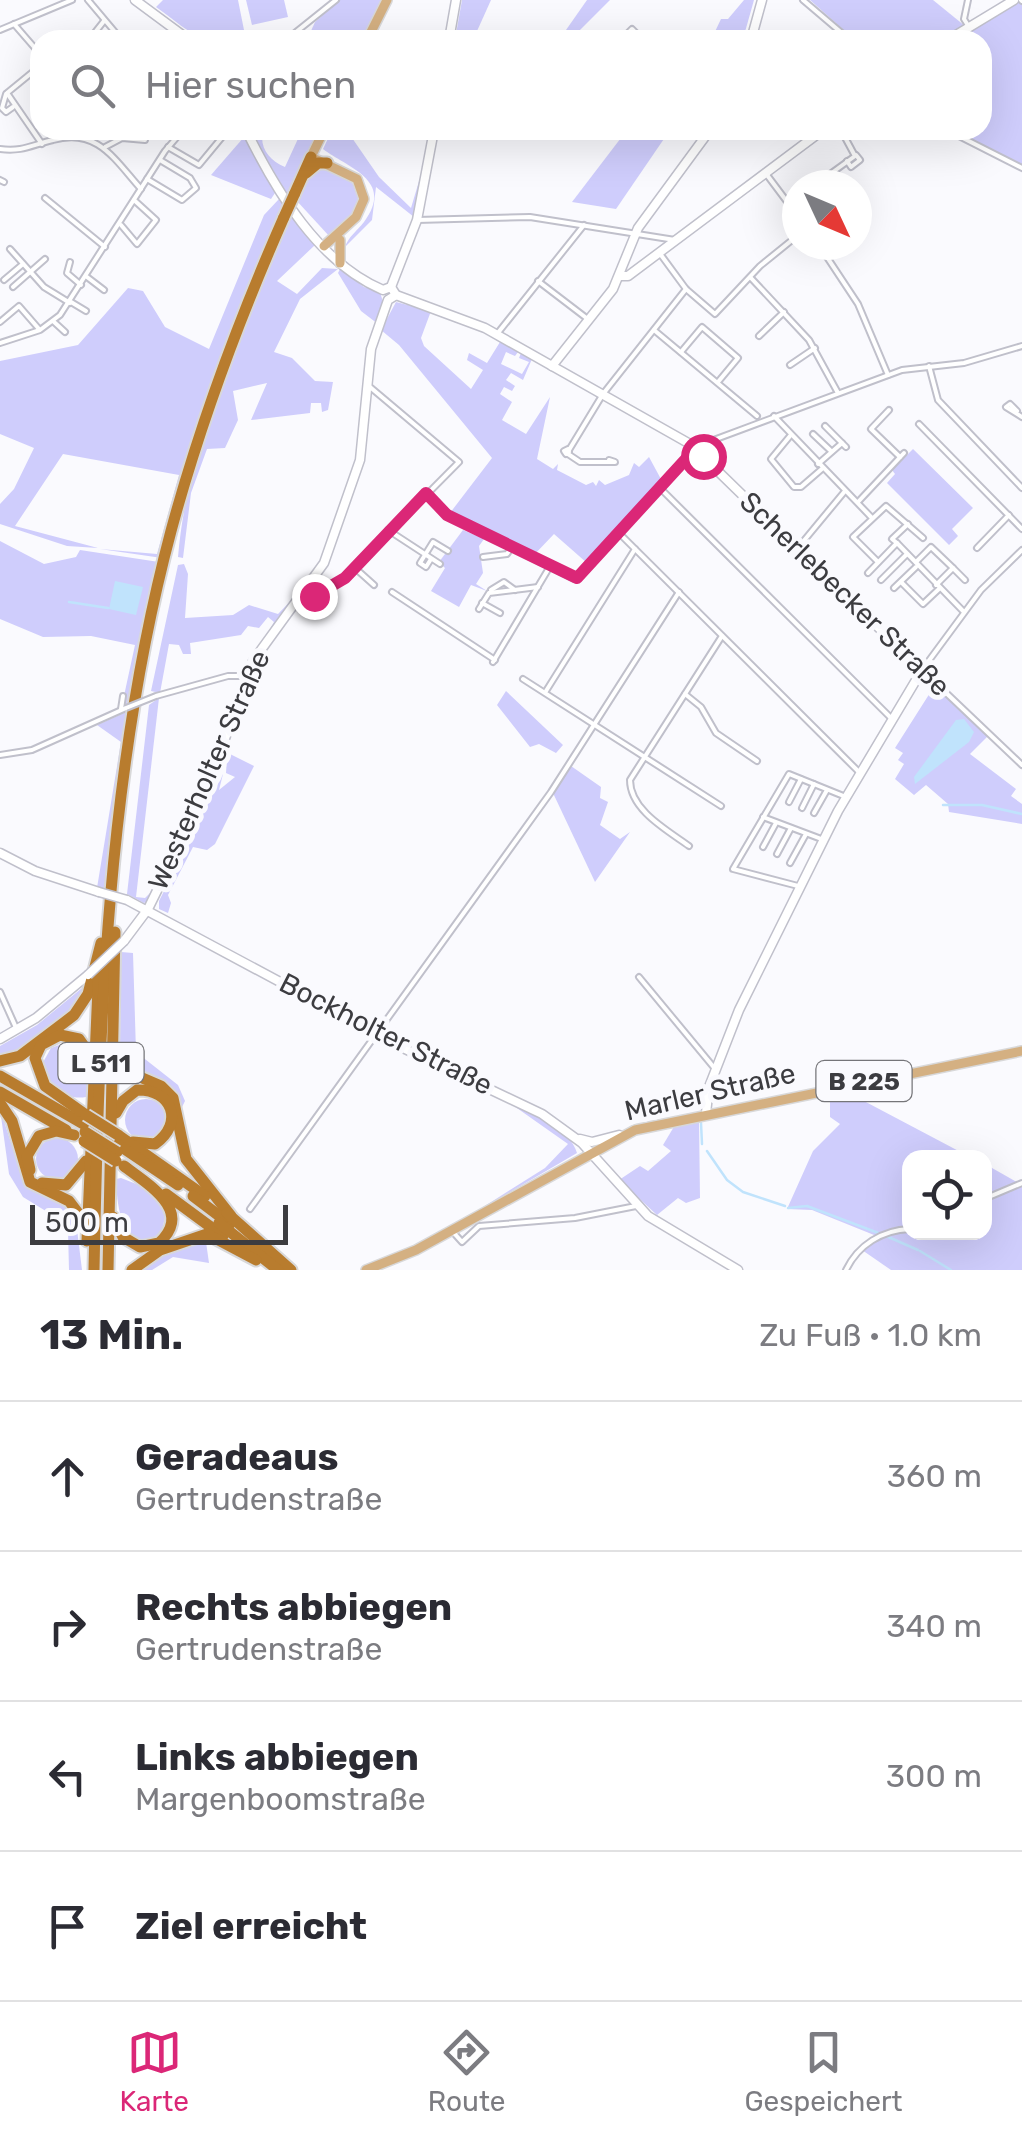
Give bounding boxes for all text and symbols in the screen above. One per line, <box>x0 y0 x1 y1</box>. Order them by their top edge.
search box <box>30 30 992 140</box>
icon: search <box>65 58 120 113</box>
text: Hier suchen <box>145 62 356 108</box>
north arrow <box>782 170 872 260</box>
route start <box>681 434 727 480</box>
street label: Scherlebecker Straße <box>733 485 957 703</box>
route end <box>292 574 338 620</box>
street label: Westerholter Straße <box>141 645 277 895</box>
street label: Bockholter Straße <box>274 966 498 1102</box>
road number: L 511 <box>58 1043 144 1083</box>
street label: Marler Straße <box>621 1056 799 1128</box>
road number: B 225 <box>816 1061 912 1101</box>
map controls <box>902 1150 992 1240</box>
button: locate <box>902 1150 992 1240</box>
scale bar <box>30 1200 288 1244</box>
text: 500 m <box>45 1206 129 1239</box>
text: 13 Min. <box>40 1310 183 1360</box>
text: Zu Fuß · 1.0 km <box>759 1316 982 1354</box>
text: Geradeaus <box>135 1434 339 1480</box>
icon: ahead <box>40 1449 95 1504</box>
text: 360 m <box>887 1457 982 1495</box>
text: Gertrudenstraße <box>135 1480 382 1518</box>
text: Rechts abbiegen <box>135 1584 452 1630</box>
icon: right <box>40 1599 95 1654</box>
text: 340 m <box>886 1607 982 1645</box>
text: Gertrudenstraße <box>135 1630 382 1668</box>
text: Links abbiegen <box>135 1734 419 1780</box>
icon: left <box>40 1749 95 1804</box>
text: 300 m <box>886 1757 982 1795</box>
text: Margenboomstraße <box>135 1780 426 1818</box>
icon: arrive <box>40 1899 95 1954</box>
text: Ziel erreicht <box>135 1903 367 1949</box>
tab: Karte <box>119 2025 189 2118</box>
tab: Route <box>428 2025 506 2118</box>
tab: Gespeichert <box>745 2025 903 2118</box>

